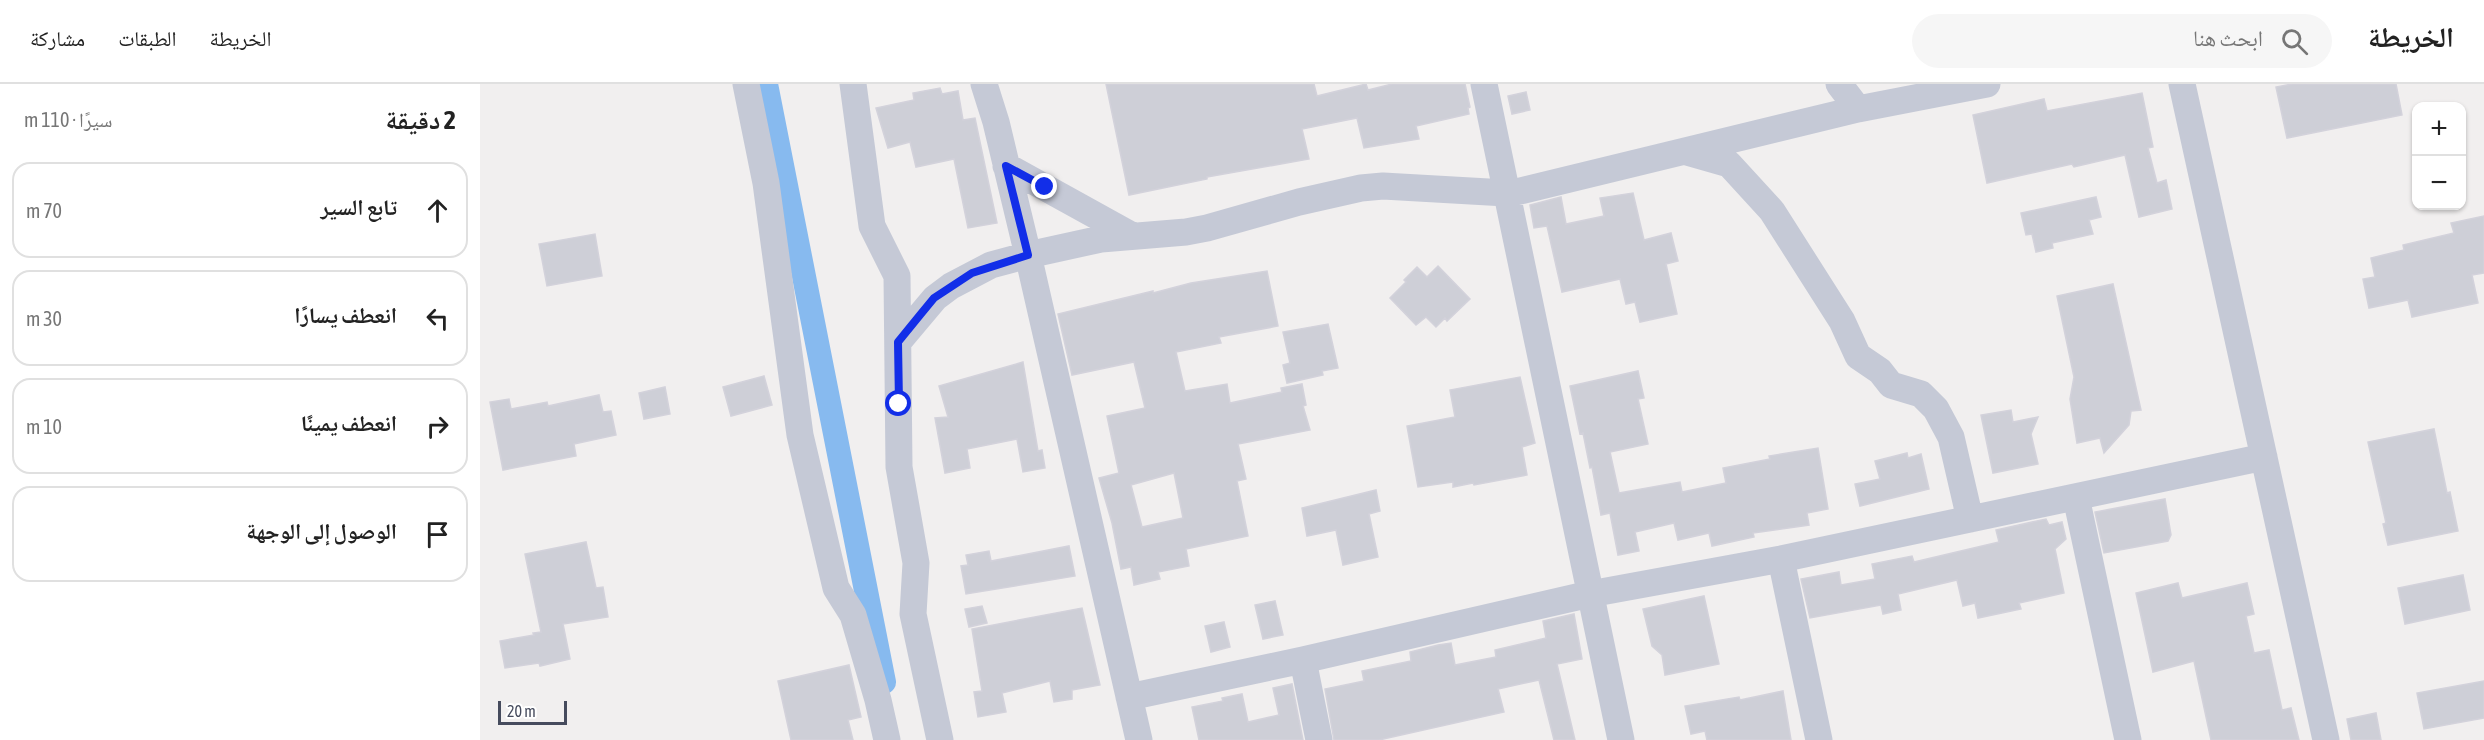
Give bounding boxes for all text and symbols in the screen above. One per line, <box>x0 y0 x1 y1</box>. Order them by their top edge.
search box <box>1912 14 2332 68</box>
text: الخريطة <box>2368 21 2454 53</box>
text: ابحث هنا <box>2193 25 2263 51</box>
icon: search <box>2278 25 2311 58</box>
text: مشاركة <box>30 26 85 50</box>
text: الطبقات <box>118 26 177 50</box>
text: الخريطة <box>210 26 271 50</box>
map controls <box>2412 102 2466 210</box>
button: + <box>2412 102 2466 156</box>
text: 2 دقيقة <box>386 105 456 135</box>
text: سيرًا · 110 m <box>24 108 112 131</box>
button: − <box>2412 156 2466 210</box>
route end <box>1031 173 1057 199</box>
text: تابع السير <box>321 194 397 220</box>
icon: ahead <box>421 194 454 227</box>
text: 70 m <box>26 199 62 222</box>
text: انعطف يسارًا <box>294 302 397 328</box>
icon: left <box>421 302 454 335</box>
text: 30 m <box>26 307 62 330</box>
route start <box>885 390 911 416</box>
text: انعطف يمينًا <box>301 410 397 436</box>
icon: right <box>421 410 454 443</box>
text: 10 m <box>26 415 62 438</box>
text: الوصول إلى الوجهة <box>246 518 397 544</box>
icon: arrive <box>421 518 454 551</box>
scale bar <box>498 698 567 726</box>
text: 20 m <box>507 702 536 720</box>

